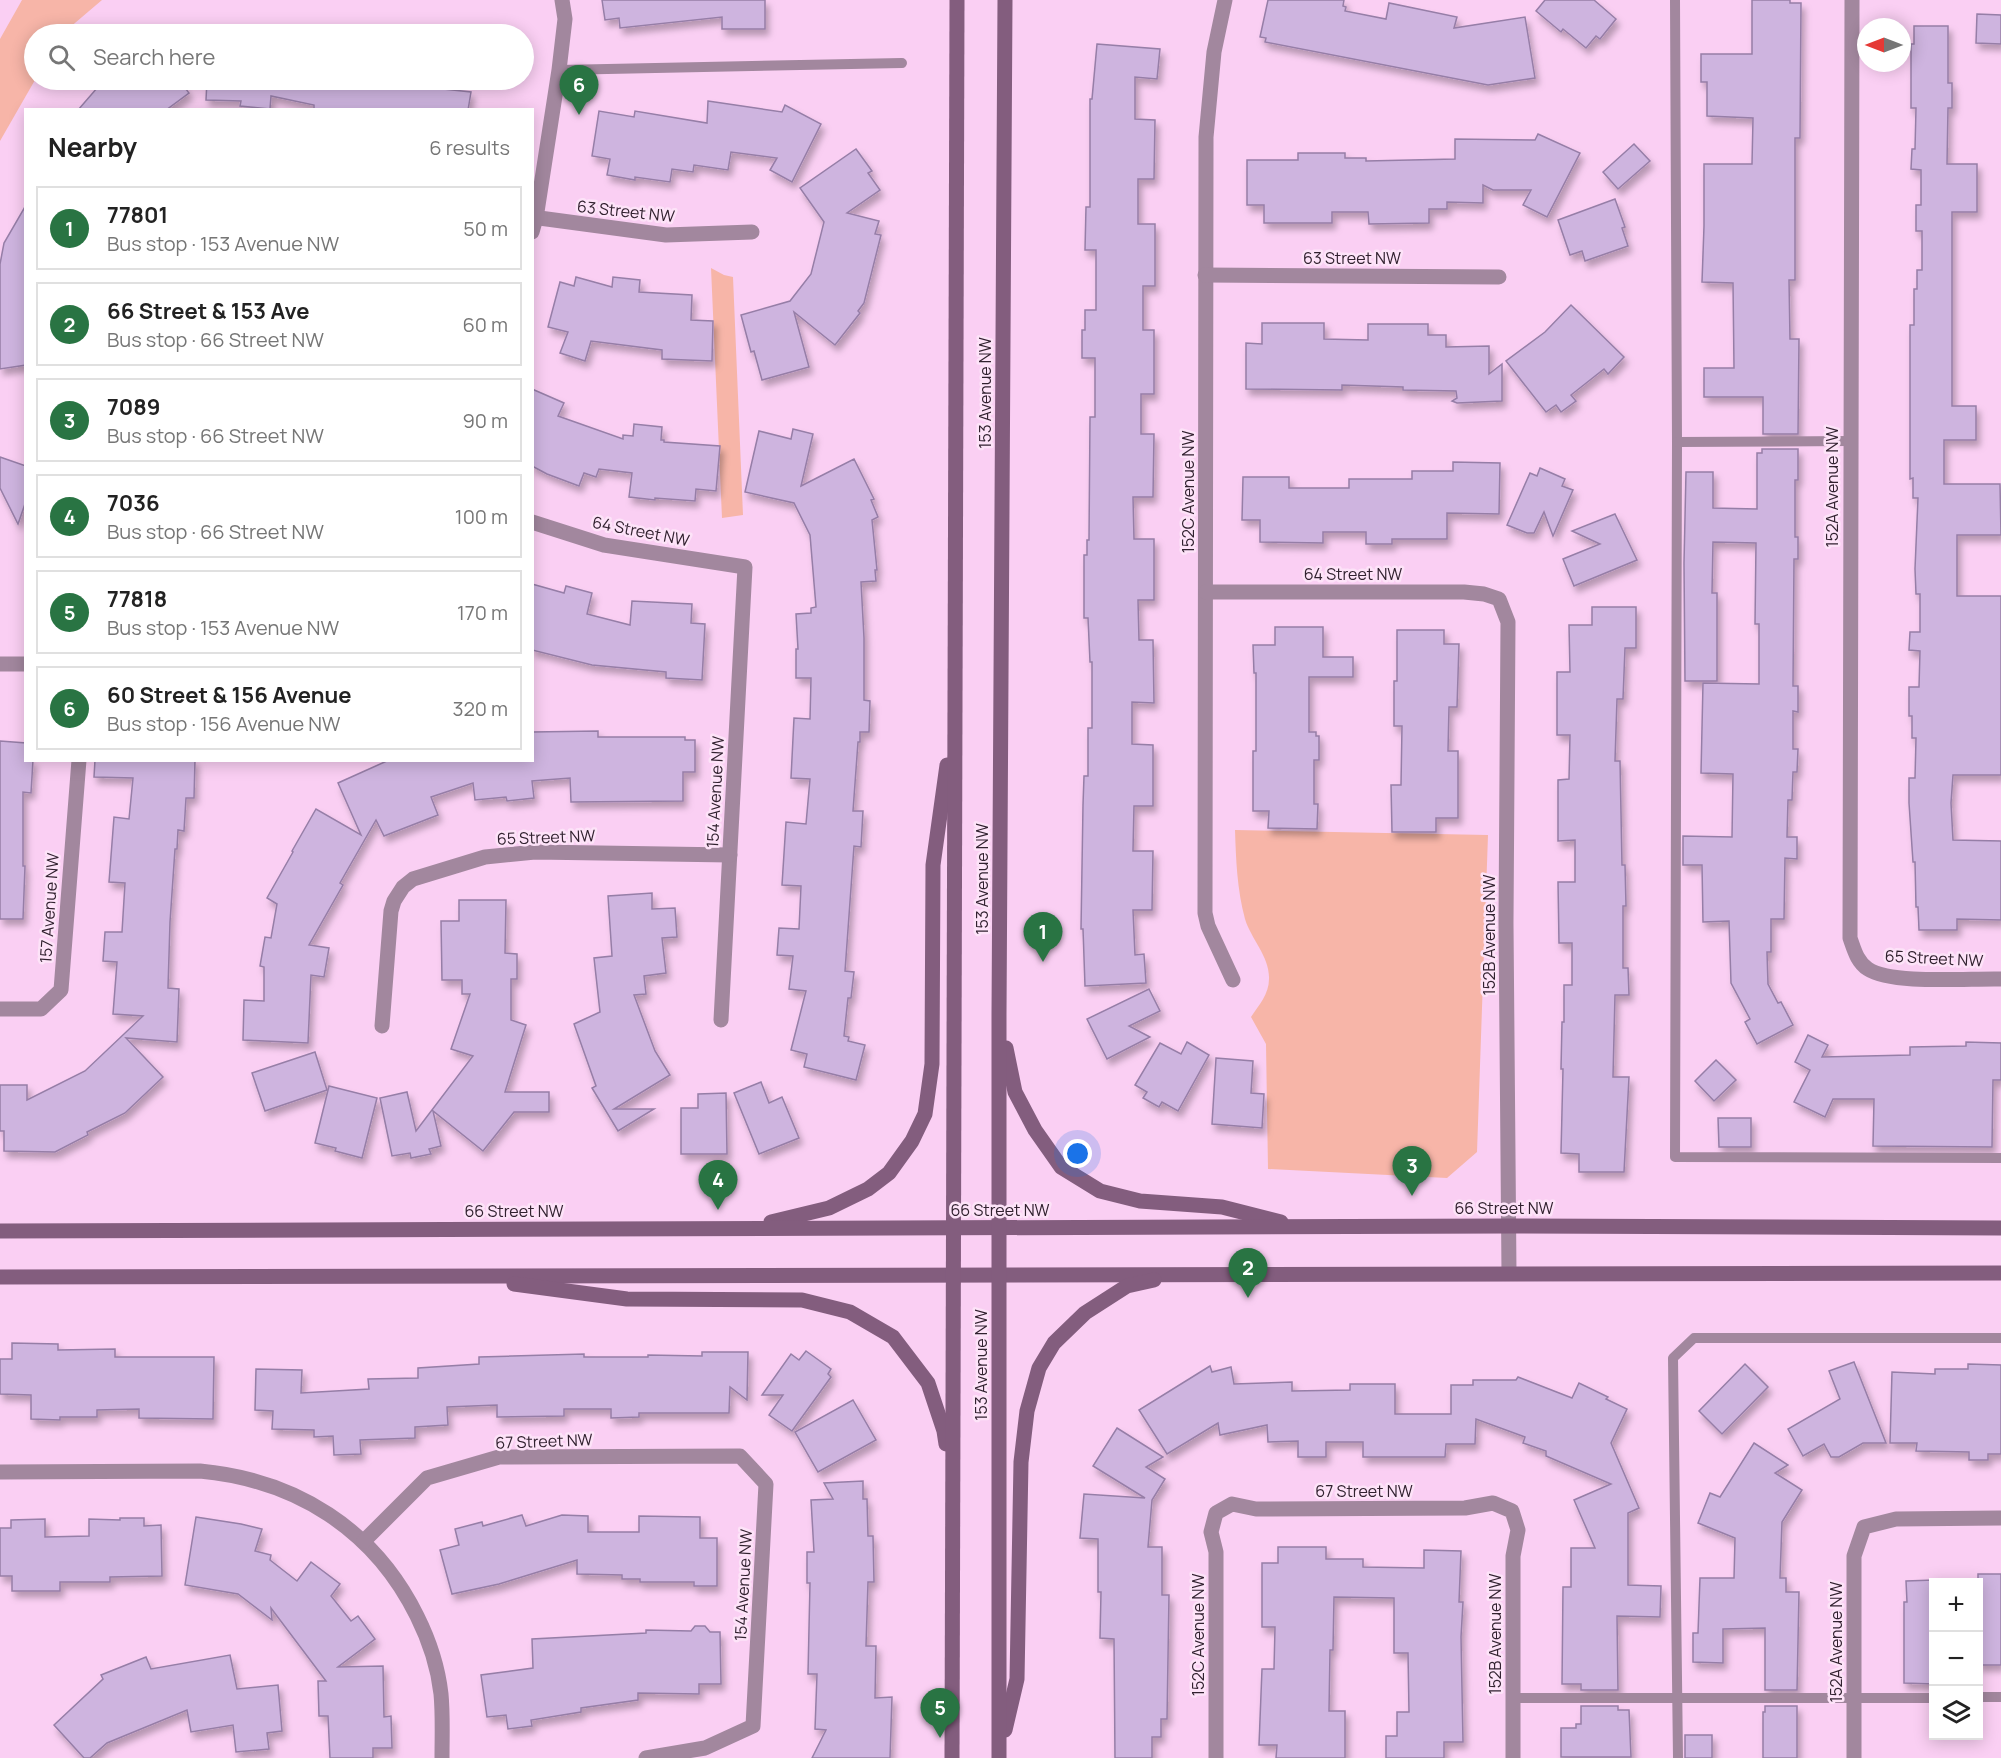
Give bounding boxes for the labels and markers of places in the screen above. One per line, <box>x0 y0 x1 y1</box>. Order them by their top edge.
pin: 6 <box>560 66 598 115</box>
pin: 1 <box>1024 912 1062 962</box>
pin: 3 <box>1392 1146 1432 1196</box>
pin: 4 <box>698 1160 738 1210</box>
pin: 2 <box>1228 1248 1268 1298</box>
pin: 5 <box>920 1688 960 1738</box>

